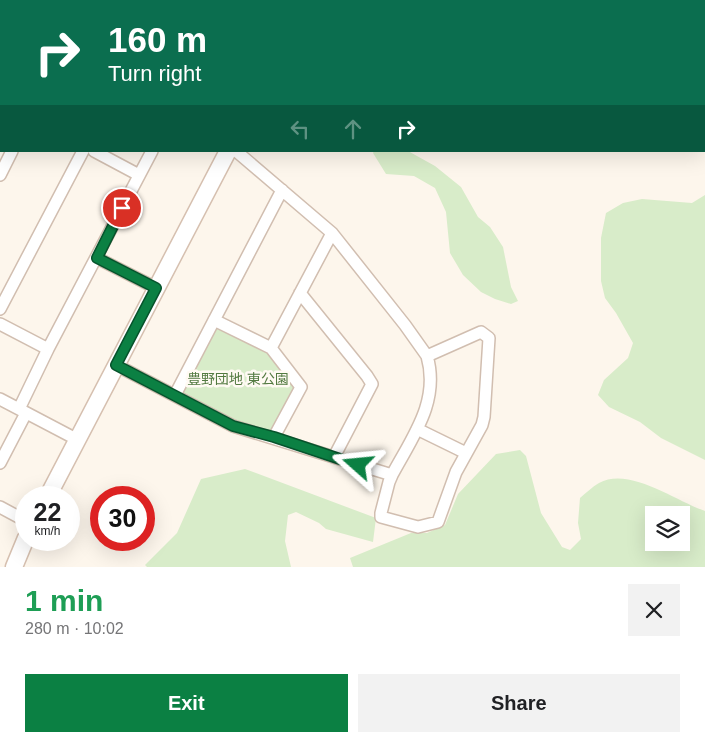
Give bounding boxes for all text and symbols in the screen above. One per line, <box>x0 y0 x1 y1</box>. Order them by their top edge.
icon: right <box>25 20 90 85</box>
text: 160 m <box>108 20 207 59</box>
text: Turn right <box>108 61 201 86</box>
icon: left <box>286 115 314 143</box>
icon: ahead <box>339 115 367 143</box>
icon: right <box>392 115 420 143</box>
pin <box>101 187 143 229</box>
icon: arrive <box>108 194 136 222</box>
park label: 豊野団地 東公園 <box>187 371 289 387</box>
position arrow <box>331 438 383 490</box>
speed limit sign: 30 <box>90 486 155 551</box>
text: 22 <box>34 498 61 526</box>
map controls <box>645 506 690 551</box>
button: layers <box>645 506 690 551</box>
text: km/h <box>34 524 61 538</box>
text: 1 min <box>25 584 103 617</box>
button: close <box>628 584 680 636</box>
text: 280 m · 10:02 <box>25 620 124 637</box>
button: Exit <box>25 674 348 732</box>
button: Share <box>358 674 680 732</box>

